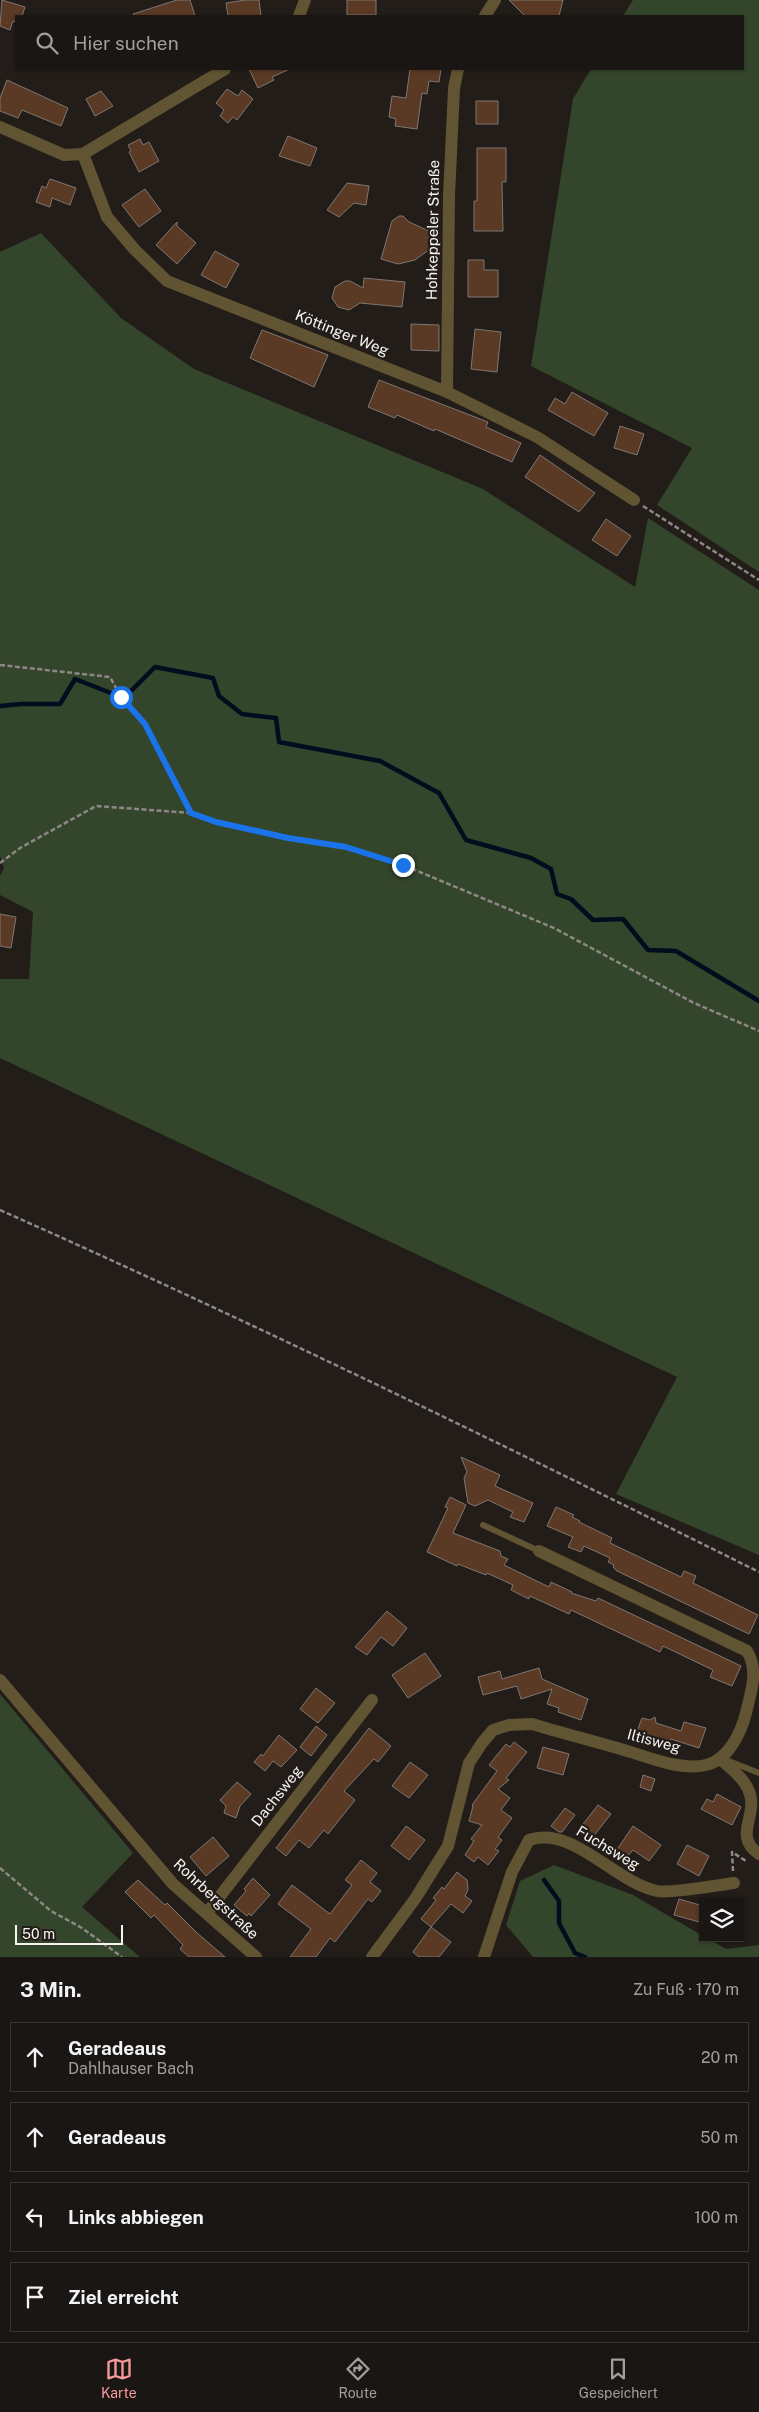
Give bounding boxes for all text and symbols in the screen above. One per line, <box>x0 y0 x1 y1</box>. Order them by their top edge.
search box <box>15 15 744 70</box>
icon: search <box>33 29 61 57</box>
text: Hier suchen <box>73 32 179 54</box>
street label: Hohkeppeler Straße <box>423 160 442 300</box>
street label: Köttinger Weg <box>293 306 391 359</box>
route start <box>110 686 133 709</box>
route end <box>392 854 415 877</box>
street label: Iltisweg <box>626 1725 683 1756</box>
street label: Dachsweg <box>248 1762 306 1829</box>
street label: Fuchsweg <box>573 1822 643 1873</box>
street label: Rohrbergstraße <box>170 1855 262 1942</box>
map controls <box>699 1897 744 1942</box>
button: layers <box>699 1897 744 1942</box>
scale bar <box>15 1922 122 1945</box>
text: 50 m <box>22 1926 55 1942</box>
text: 3 Min. <box>20 1977 82 2002</box>
text: Zu Fuß · 170 m <box>633 1980 739 1999</box>
text: Geradeaus <box>68 2037 166 2059</box>
icon: ahead <box>21 2043 49 2071</box>
text: 20 m <box>701 2048 738 2067</box>
text: Dahlhauser Bach <box>68 2059 194 2078</box>
icon: ahead <box>21 2123 49 2151</box>
text: Geradeaus <box>68 2126 166 2148</box>
text: 50 m <box>700 2128 738 2147</box>
icon: left <box>21 2203 49 2231</box>
text: Links abbiegen <box>68 2206 204 2228</box>
text: 100 m <box>694 2208 738 2227</box>
icon: arrive <box>21 2283 49 2311</box>
text: Ziel erreicht <box>68 2286 179 2308</box>
tab: Karte <box>101 2355 137 2401</box>
tab: Route <box>338 2355 377 2401</box>
tab: Gespeichert <box>579 2355 658 2401</box>

